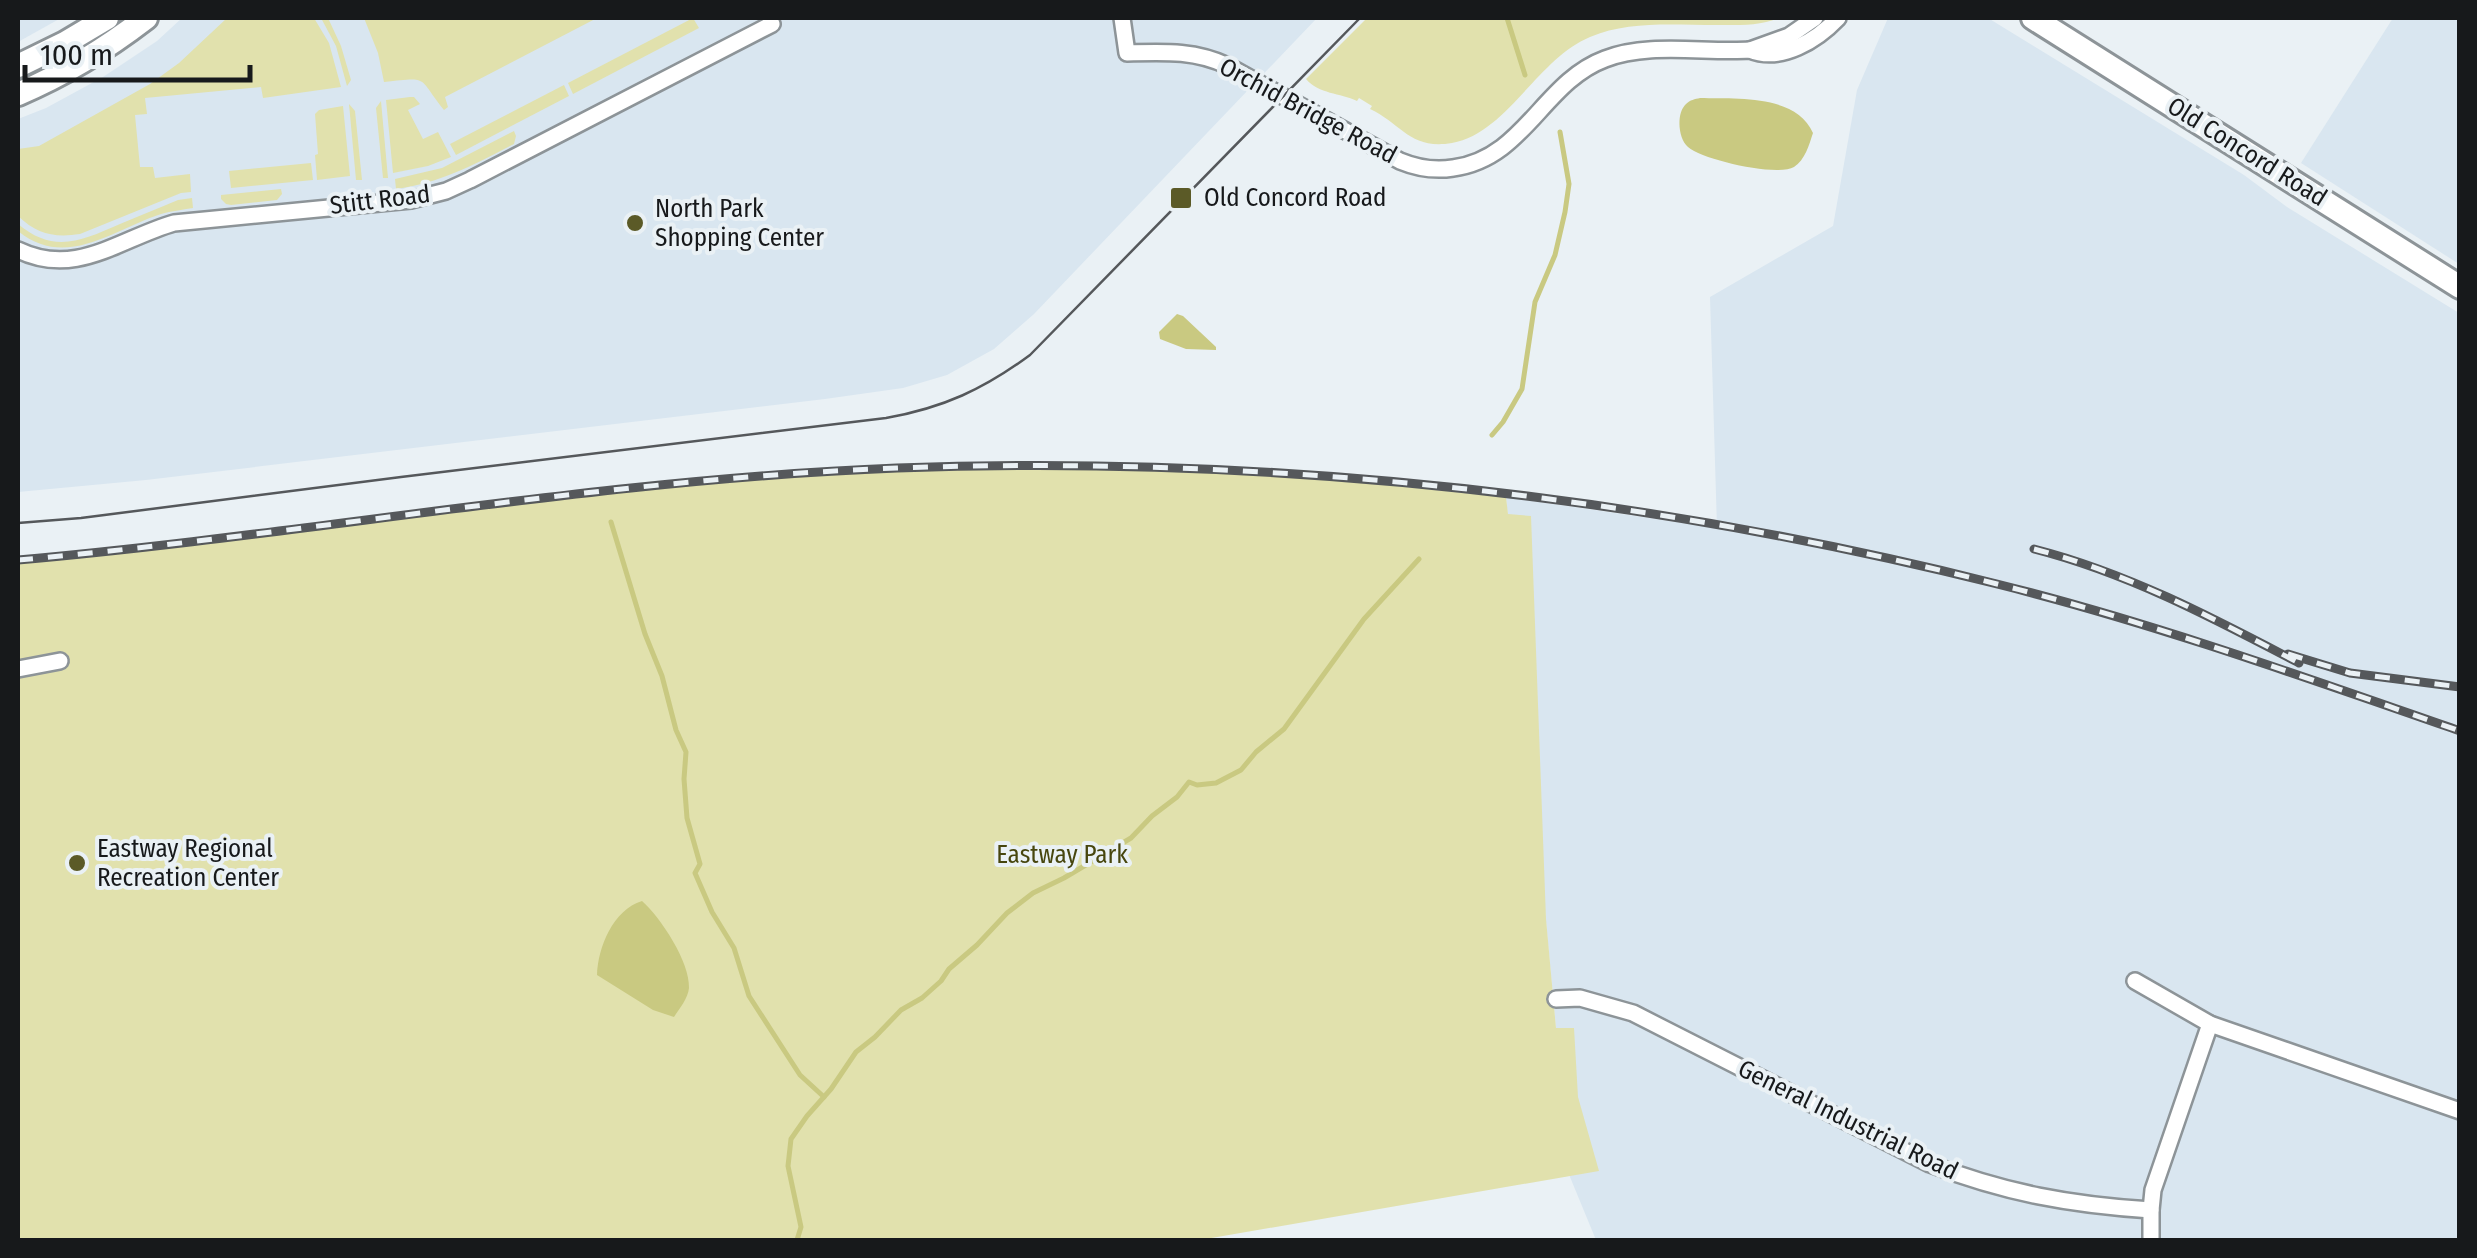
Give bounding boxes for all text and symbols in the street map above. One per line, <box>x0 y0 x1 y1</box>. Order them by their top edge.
scale bar <box>25 20 250 82</box>
text: 100 m <box>40 37 113 73</box>
street label: Orchid Bridge Road <box>1214 52 1402 170</box>
street label: Old Concord Road <box>2162 91 2332 213</box>
street label: Stitt Road <box>328 179 432 221</box>
place label: Old Concord Road <box>1204 183 1386 213</box>
marker: Old Concord Road <box>1168 185 1194 211</box>
place label: North Park Shopping Center <box>655 194 824 253</box>
marker: North Park Shopping Center <box>624 212 646 234</box>
place label: Eastway Regional Recreation Center <box>97 834 279 893</box>
park label: Eastway Park <box>996 840 1128 870</box>
marker: Eastway Regional Recreation Center <box>66 852 88 874</box>
street label: General Industrial Road <box>1733 1054 1963 1186</box>

